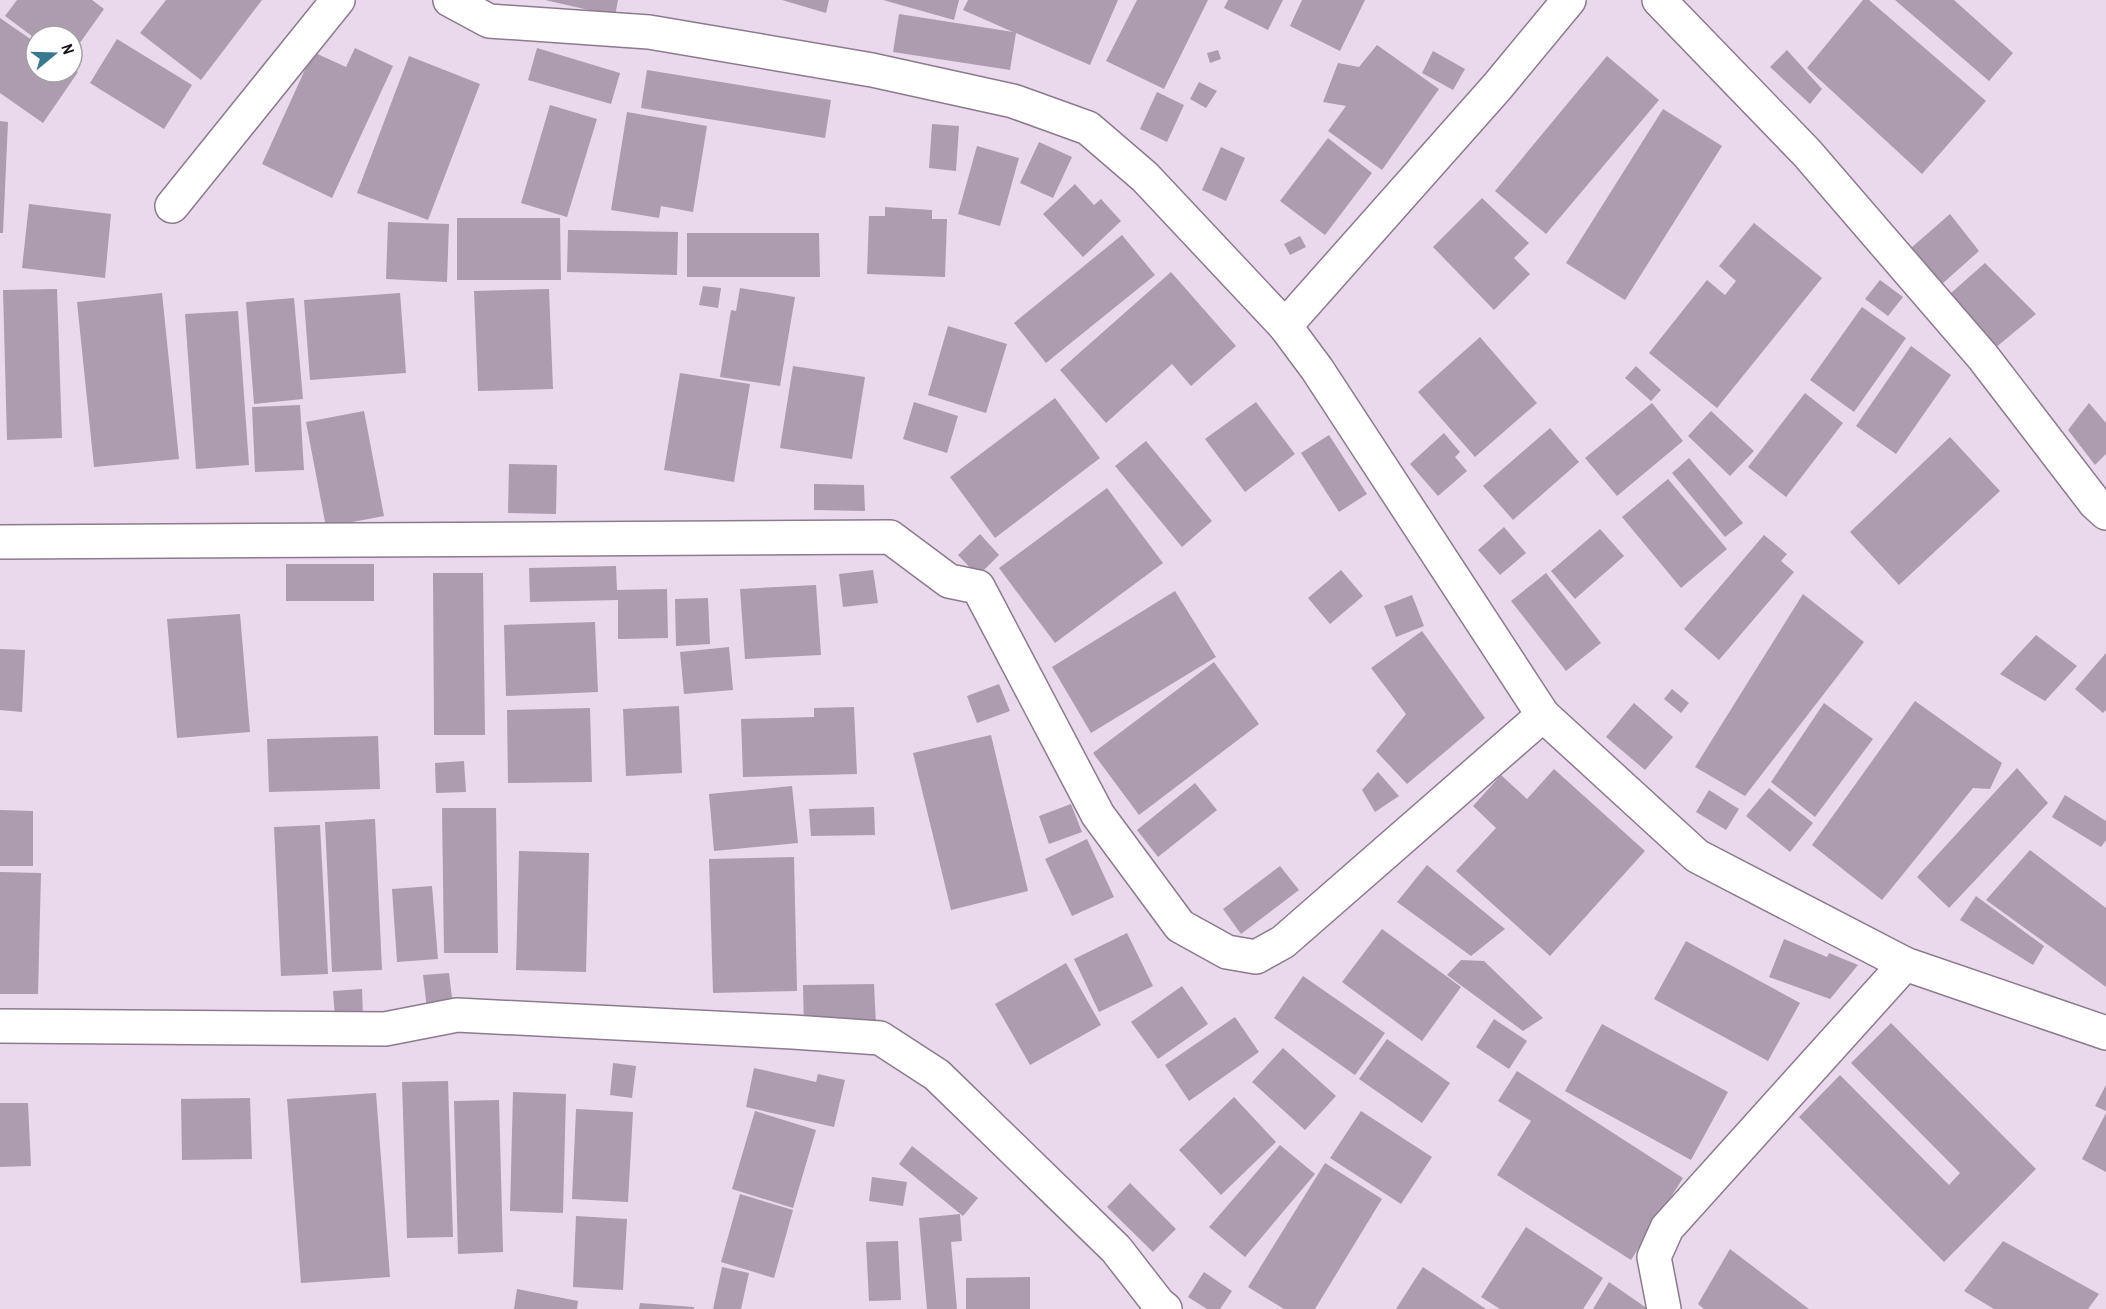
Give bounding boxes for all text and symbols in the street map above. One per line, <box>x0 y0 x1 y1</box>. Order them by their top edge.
north arrow <box>24 24 84 84</box>
text: N <box>56 41 80 57</box>

